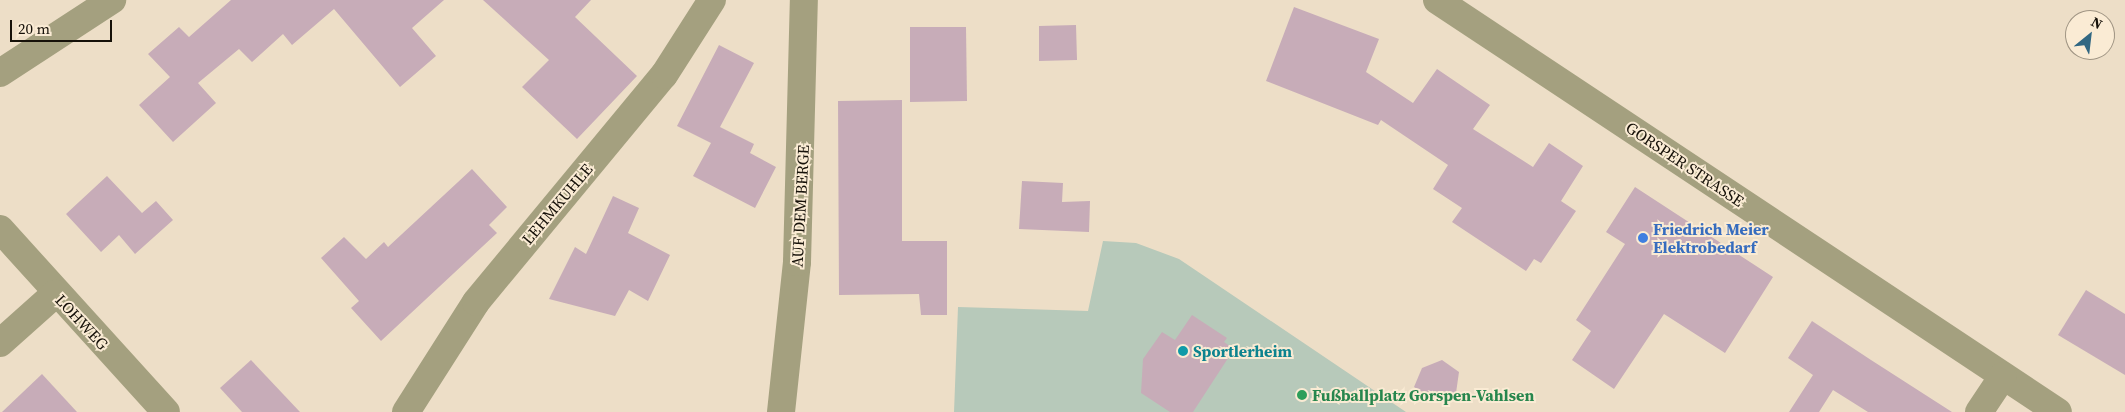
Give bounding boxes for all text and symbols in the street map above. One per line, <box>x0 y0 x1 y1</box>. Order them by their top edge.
scale bar <box>12 10 115 42</box>
north arrow <box>2065 10 2115 60</box>
text: N <box>2087 12 2106 34</box>
text: 20 m <box>18 18 50 39</box>
street label: GORSPER STRASSE <box>1622 117 1748 211</box>
street label: AUF DEM BERGE <box>787 144 813 268</box>
street label: LEHMKUHLE <box>518 160 596 248</box>
place label: Friedrich Meier Elektrobedarf <box>1653 219 1769 257</box>
marker: Friedrich Meier Elektrobedarf <box>1637 232 1649 244</box>
street label: LOHWEG <box>52 290 112 354</box>
place label: Sportlerheim <box>1193 341 1292 361</box>
marker: Sportlerheim <box>1177 345 1189 357</box>
place label: Fußballplatz Gorspen-Vahlsen <box>1312 385 1534 405</box>
marker: Fußballplatz Gorspen-Vahlsen <box>1296 389 1308 401</box>

